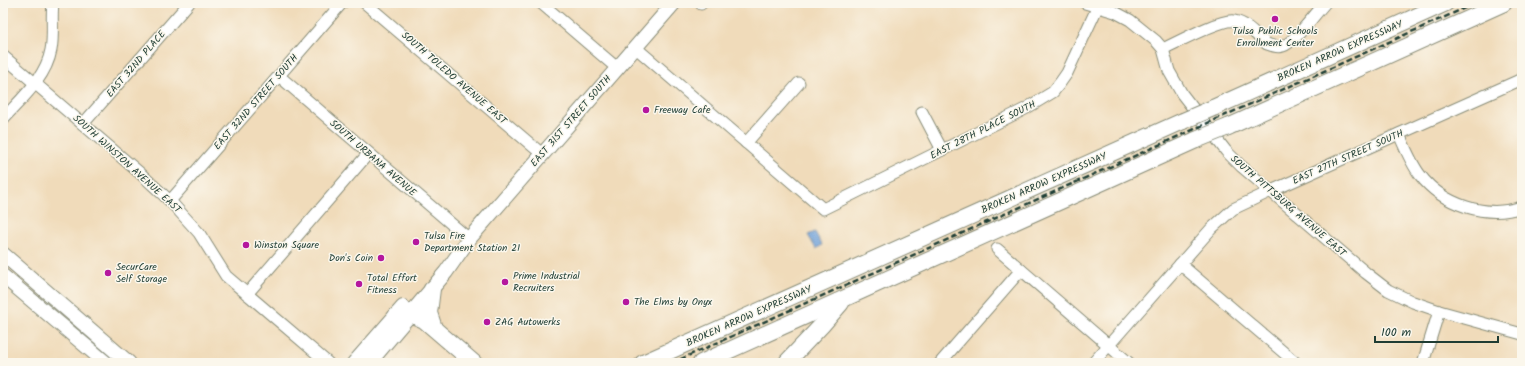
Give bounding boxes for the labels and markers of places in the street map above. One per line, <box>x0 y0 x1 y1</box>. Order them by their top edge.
marker: Tulsa Public Schools Enrollment Center <box>1270 14 1280 24</box>
place label: Tulsa Public Schools Enrollment Center <box>1232 23 1318 51</box>
place label: Freeway Cafe <box>654 102 711 118</box>
marker: Freeway Cafe <box>641 105 651 115</box>
place label: Tulsa Fire Department Station 21 <box>424 228 520 256</box>
place label: Winston Square <box>254 237 319 253</box>
marker: Tulsa Fire Department Station 21 <box>411 237 421 247</box>
marker: Winston Square <box>241 240 251 250</box>
place label: Don's Coin <box>329 250 373 266</box>
marker: Don's Coin <box>376 253 386 263</box>
place label: SecurCare Self Storage <box>116 259 167 287</box>
marker: SecurCare Self Storage <box>103 268 113 278</box>
place label: Prime Industrial Recruiters <box>513 268 580 296</box>
place label: Total Effort Fitness <box>367 270 417 298</box>
marker: Prime Industrial Recruiters <box>500 277 510 287</box>
marker: Total Effort Fitness <box>354 279 364 289</box>
place label: The Elms by Onyx <box>634 294 713 310</box>
marker: The Elms by Onyx <box>621 297 631 307</box>
place label: ZAG Autowerks <box>495 314 561 330</box>
marker: ZAG Autowerks <box>482 317 492 327</box>

